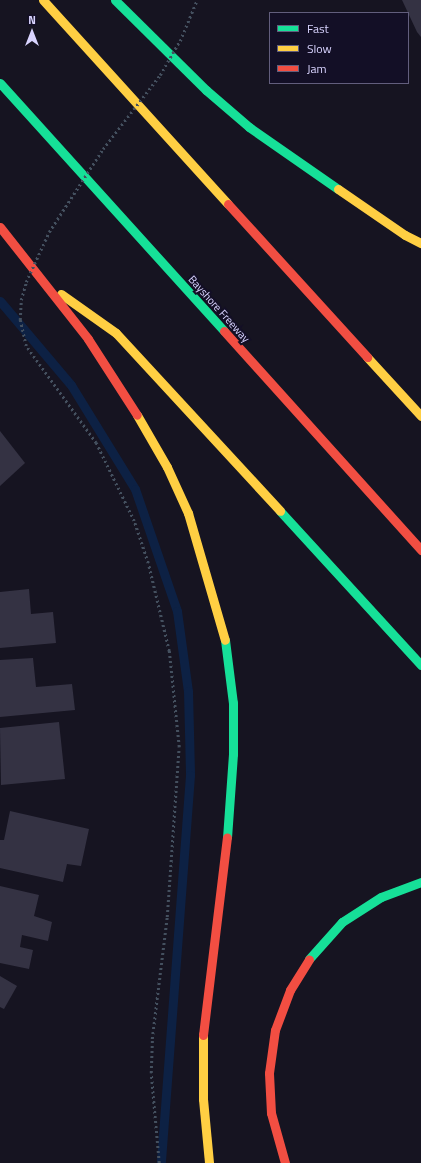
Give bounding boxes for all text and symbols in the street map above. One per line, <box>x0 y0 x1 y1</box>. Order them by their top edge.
north arrow <box>12 12 52 52</box>
text: N <box>28 12 36 28</box>
legend <box>269 12 409 84</box>
text: Fast <box>307 19 329 38</box>
text: Slow <box>307 39 332 58</box>
text: Jam <box>307 59 327 78</box>
street label: Bayshore Freeway <box>186 273 252 345</box>

